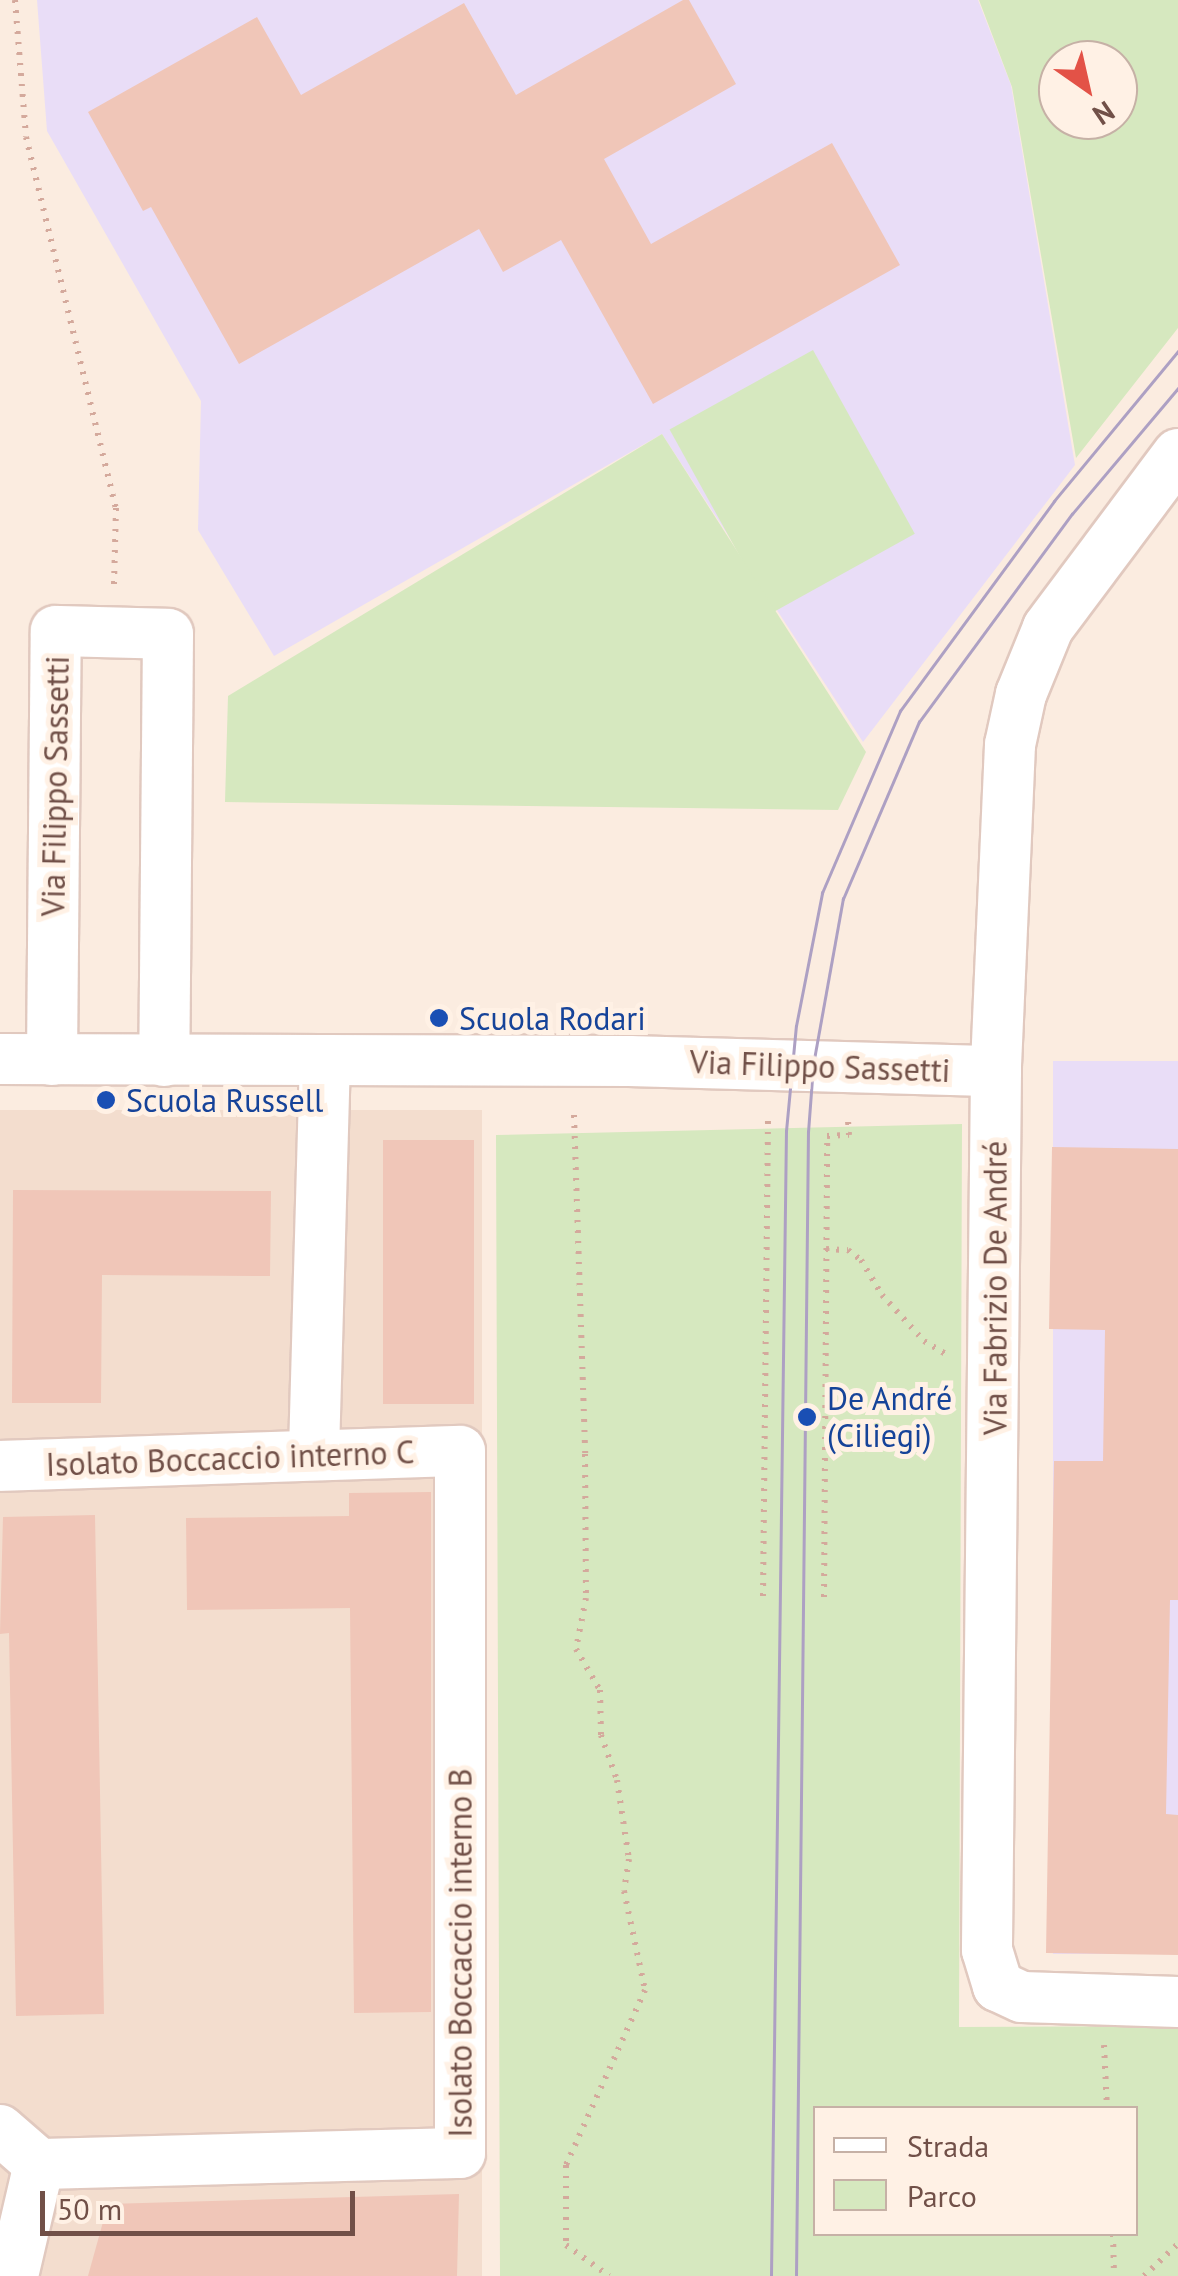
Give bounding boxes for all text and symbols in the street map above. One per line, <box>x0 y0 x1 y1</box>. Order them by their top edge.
north arrow <box>1038 40 1138 140</box>
text: N <box>1086 93 1122 134</box>
street label: Via Filippo Sassetti <box>34 655 76 917</box>
place label: Scuola Rodari <box>459 999 646 1037</box>
marker: Scuola Rodari <box>428 1007 450 1029</box>
street label: Via Filippo Sassetti <box>689 1042 951 1090</box>
place label: Scuola Russell <box>126 1081 323 1119</box>
marker: Scuola Russell <box>95 1089 117 1111</box>
street label: Via Fabrizio De André <box>976 1140 1014 1436</box>
place label: De André (Ciliegi) <box>827 1380 953 1455</box>
marker: De André (Ciliegi) <box>796 1406 818 1428</box>
street label: Isolato Boccaccio interno C <box>45 1432 415 1484</box>
street label: Isolato Boccaccio interno B <box>441 1768 479 2138</box>
legend <box>813 2106 1138 2236</box>
text: Strada <box>907 2126 989 2165</box>
scale bar <box>45 2171 360 2233</box>
text: Parco <box>907 2176 977 2215</box>
text: 50 m <box>57 2189 122 2228</box>

